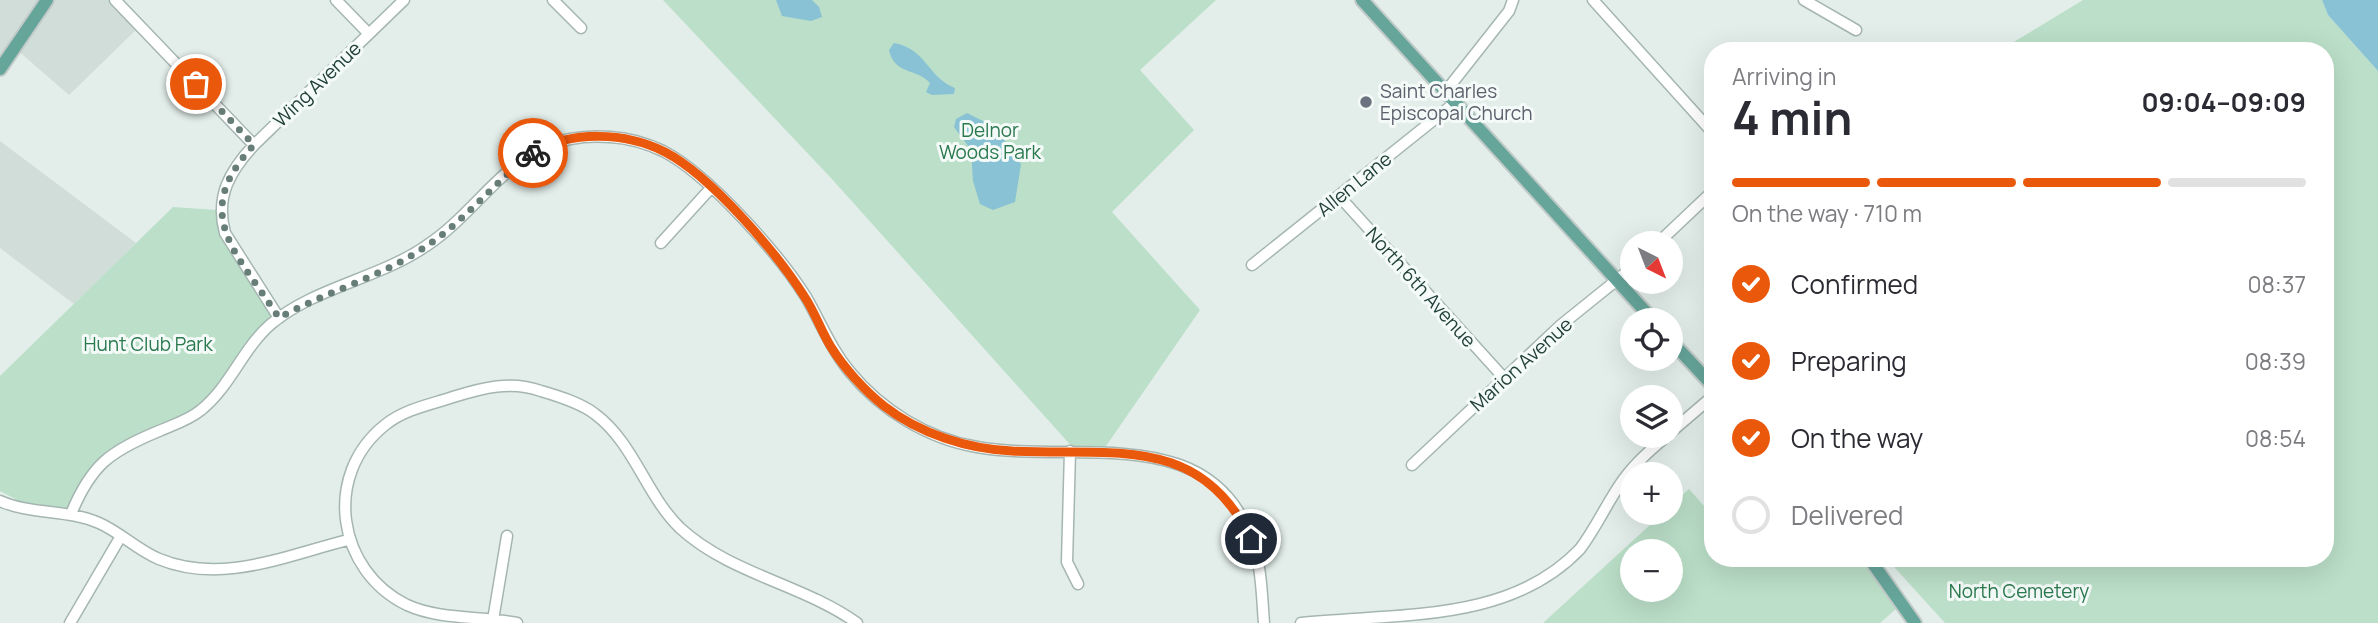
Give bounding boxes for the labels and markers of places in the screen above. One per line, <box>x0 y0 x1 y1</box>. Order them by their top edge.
pin <box>166 54 226 114</box>
place label: Saint Charles Episcopal Church <box>1380 78 1533 126</box>
marker: Saint Charles Episcopal Church <box>1358 94 1374 110</box>
pin <box>1221 509 1281 569</box>

